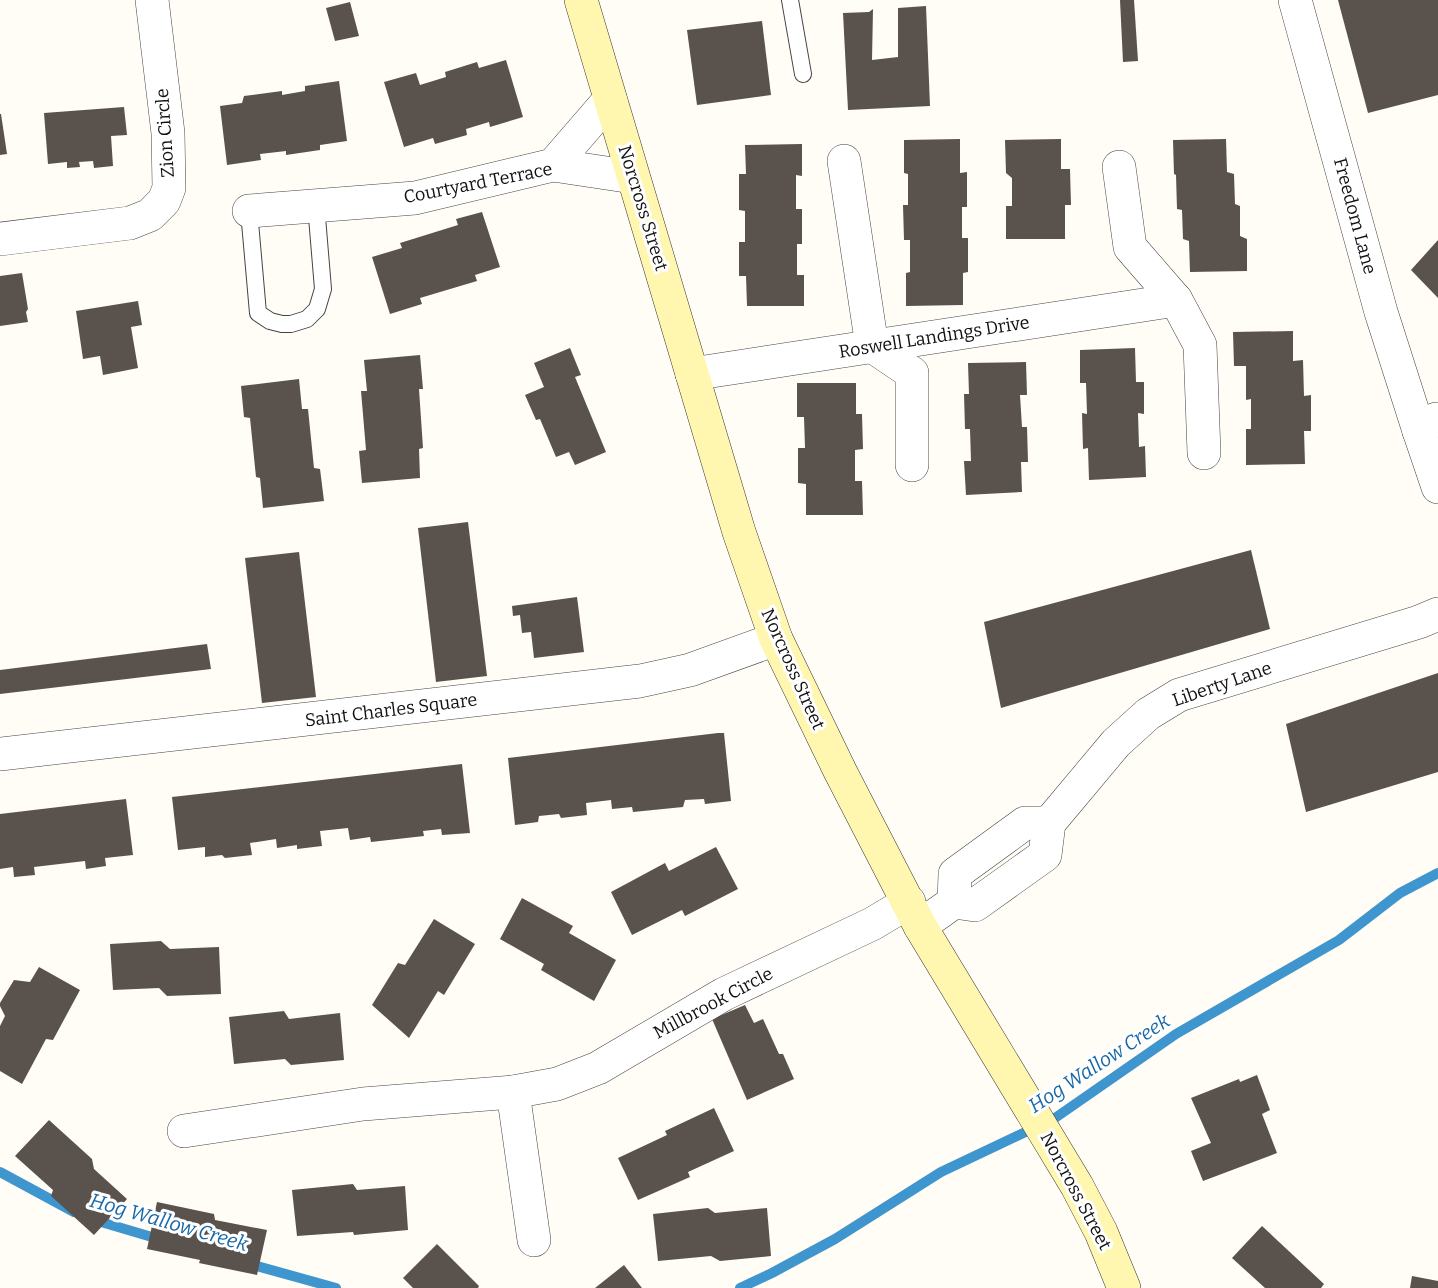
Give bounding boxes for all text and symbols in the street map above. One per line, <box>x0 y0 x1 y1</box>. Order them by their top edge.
street label: Zion Circle <box>151 88 179 178</box>
street label: Norcross Street <box>613 142 673 274</box>
street label: Freedom Lane <box>1329 155 1381 277</box>
street label: Courtyard Terrace <box>402 158 554 208</box>
street label: Roswell Landings Drive <box>837 311 1031 363</box>
street label: Norcross Street <box>756 605 830 733</box>
street label: Liberty Lane <box>1169 657 1275 711</box>
street label: Saint Charles Square <box>304 689 478 731</box>
street label: Millbrook Circle <box>649 962 777 1044</box>
water label: Hog Wallow Creek <box>1024 1008 1174 1118</box>
street label: Norcross Street <box>1036 1128 1117 1254</box>
water label: Hog Wallow Creek <box>87 1188 251 1256</box>

